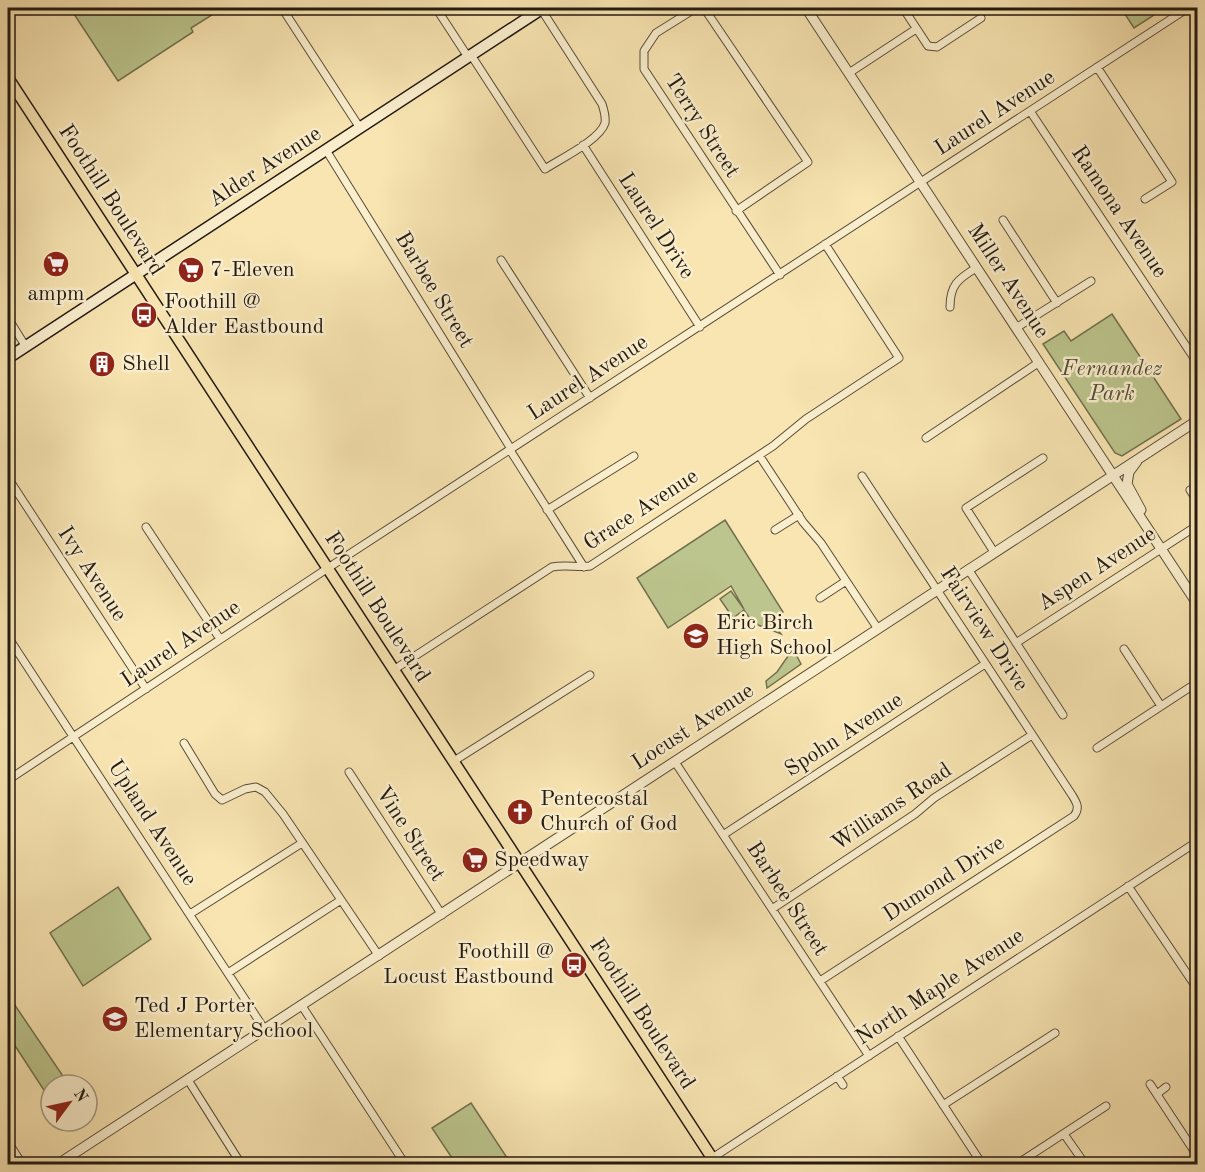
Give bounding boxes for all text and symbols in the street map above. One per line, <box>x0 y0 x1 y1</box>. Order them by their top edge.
street label: Laurel Avenue <box>931 66 1059 160</box>
street label: Terry Street <box>661 70 743 182</box>
street label: Foothill Boulevard <box>54 121 168 279</box>
street label: Alder Avenue <box>205 123 325 211</box>
street label: Ramona Avenue <box>1067 142 1171 282</box>
street label: Laurel Drive <box>614 169 698 283</box>
street label: Miller Avenue <box>963 220 1053 342</box>
street label: Barbee Street <box>391 228 477 352</box>
supermarket icon: ampm <box>41 249 71 279</box>
supermarket icon: 7-Eleven <box>176 255 206 285</box>
place label: 7-Eleven <box>210 259 295 281</box>
place label: ampm <box>27 283 85 305</box>
place label: Foothill @ Alder Eastbound <box>164 291 324 338</box>
bus stop icon: Foothill @ Alder Eastbound <box>129 300 159 330</box>
street label: Laurel Avenue <box>524 331 652 425</box>
building icon: Shell <box>87 349 117 379</box>
place label: Shell <box>122 353 170 375</box>
park label: Fernandez Park <box>1061 358 1163 405</box>
street label: Grace Avenue <box>580 465 702 555</box>
street label: Ivy Avenue <box>53 523 131 625</box>
street label: Aspen Avenue <box>1034 523 1160 615</box>
street label: Foothill Boulevard <box>320 528 434 686</box>
street label: Fairview Drive <box>936 563 1032 695</box>
street label: Laurel Avenue <box>117 596 245 692</box>
place label: Eric Birch High School <box>716 612 832 659</box>
school or university icon: Eric Birch High School <box>681 621 711 651</box>
street label: Locust Avenue <box>628 680 758 774</box>
street label: Spohn Avenue <box>781 689 907 781</box>
street label: Upland Avenue <box>103 756 201 890</box>
street label: Williams Road <box>828 759 956 855</box>
street label: Vine Street <box>371 783 449 885</box>
place label: Pentecostal Church of God <box>540 788 678 835</box>
church icon: Pentecostal Church of God <box>505 797 535 827</box>
street label: Dumond Drive <box>879 832 1009 926</box>
street label: Barbee Street <box>742 838 832 960</box>
supermarket icon: Speedway <box>460 845 490 875</box>
place label: Speedway <box>494 849 590 871</box>
street label: North Maple Avenue <box>852 925 1028 1049</box>
street label: Foothill Boulevard <box>585 935 699 1093</box>
place label: Foothill @ Locust Eastbound <box>383 941 554 988</box>
bus stop icon: Foothill @ Locust Eastbound <box>559 950 589 980</box>
place label: Ted J Porter Elementary School <box>134 995 313 1042</box>
school or university icon: Ted J Porter Elementary School <box>100 1004 130 1034</box>
north arrow <box>39 1073 99 1133</box>
text: N <box>70 1086 90 1106</box>

